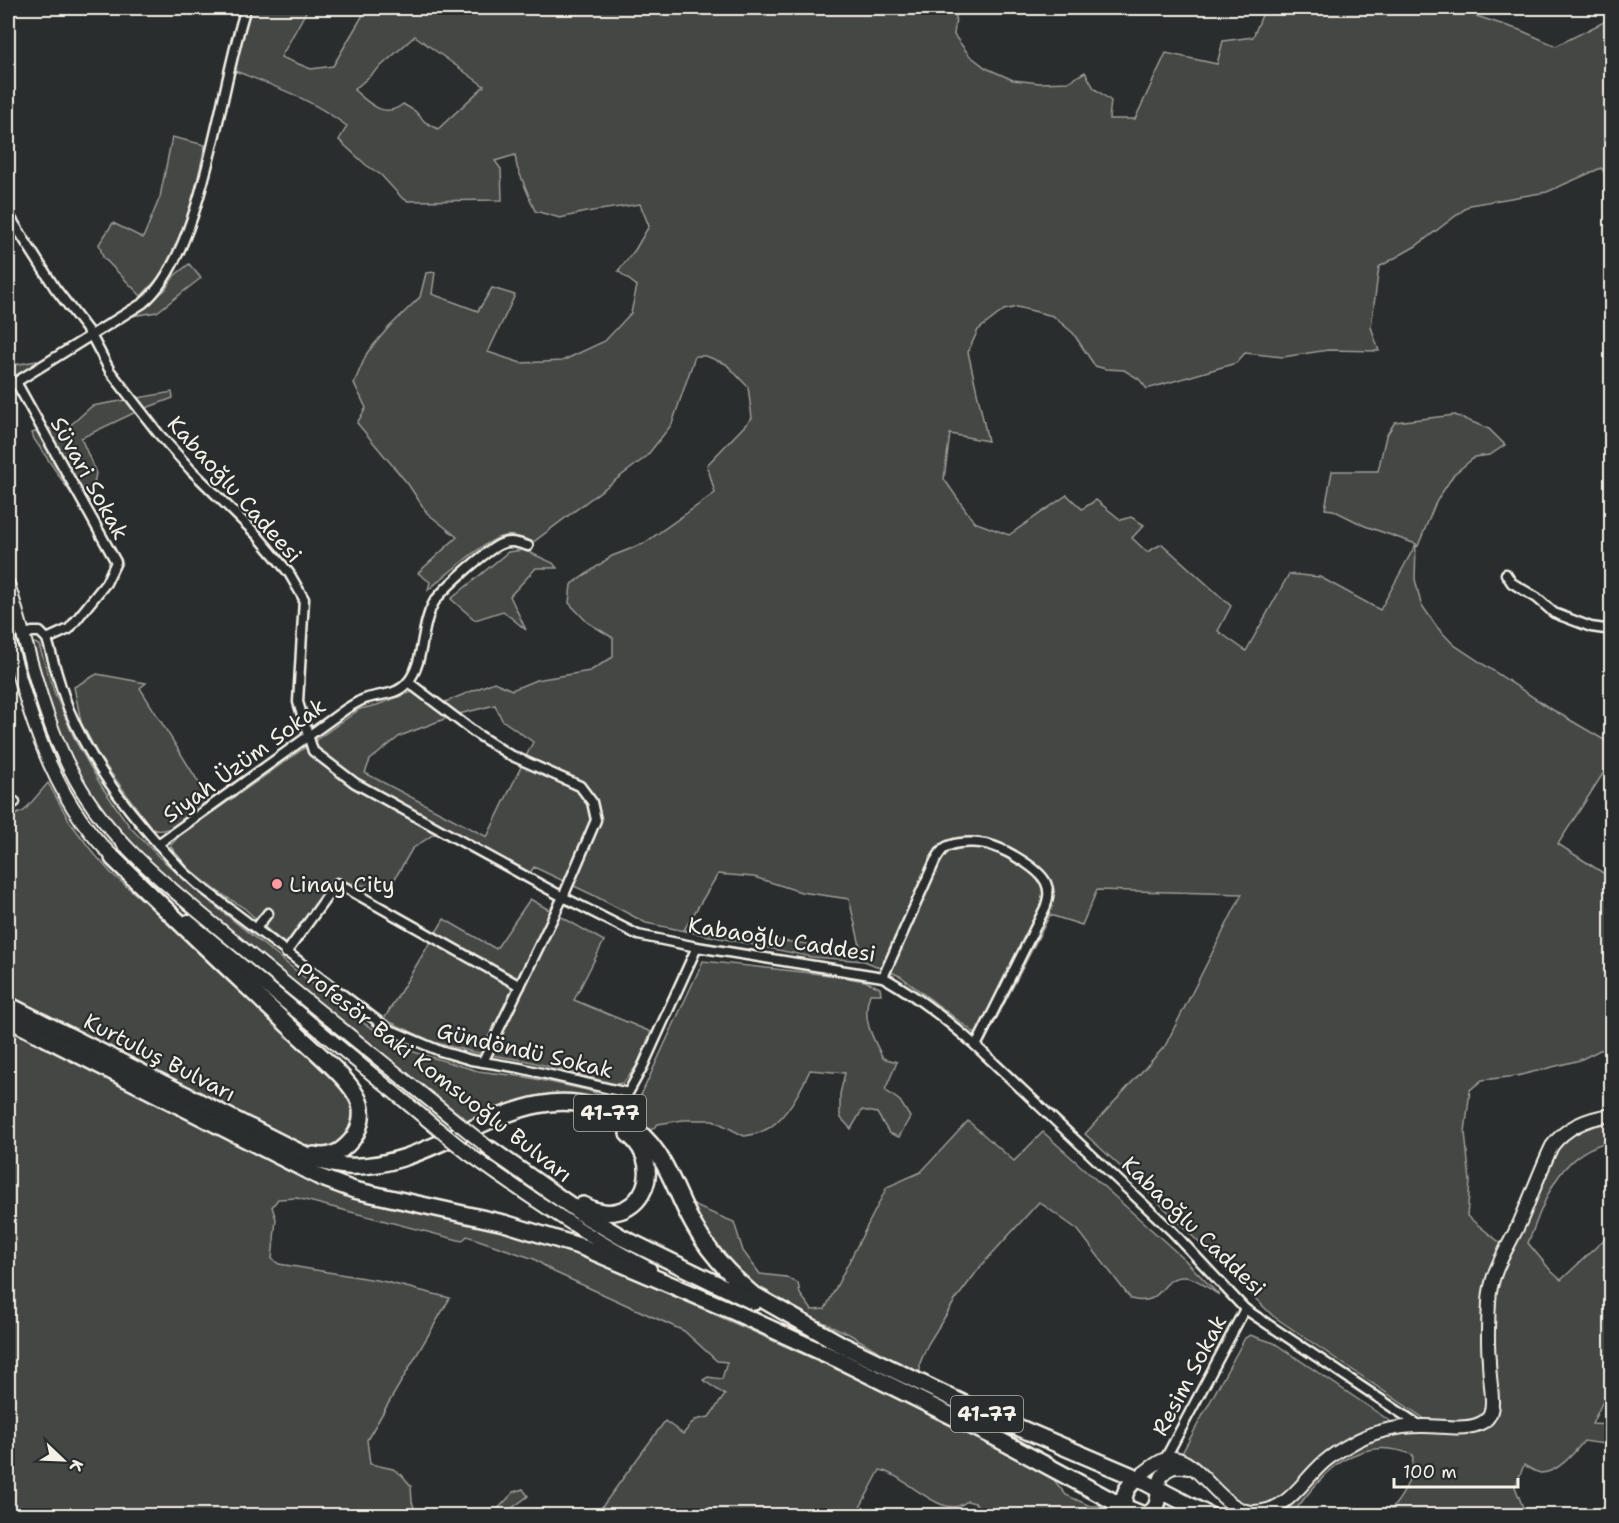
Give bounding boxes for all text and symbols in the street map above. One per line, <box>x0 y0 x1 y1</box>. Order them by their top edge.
street label: Kabaoğlu Cadeesi <box>161 410 308 569</box>
street label: Süvari Sokak <box>44 412 135 545</box>
street label: Siyah Üzüm Sokak <box>157 691 332 829</box>
place label: Linay City <box>289 870 395 899</box>
marker: Linay City <box>270 877 284 891</box>
street label: Kabaoğlu Caddesi <box>686 910 878 969</box>
street label: Profesör Baki Komsuoğlu Bulvarı <box>291 956 578 1189</box>
street label: Kurtuluş Bulvarı <box>79 1007 241 1108</box>
street label: Gündöndü Sokak <box>434 1016 616 1085</box>
road number: 41-77 <box>574 1095 646 1131</box>
street label: Kabaoğlu Caddesi <box>1115 1150 1272 1303</box>
street label: Resim Sokak <box>1145 1310 1233 1441</box>
road number: 41-77 <box>951 1396 1023 1432</box>
north arrow <box>33 1430 93 1490</box>
scale bar <box>1394 1451 1518 1489</box>
text: K <box>65 1457 88 1475</box>
text: 100 m <box>1403 1460 1457 1484</box>

